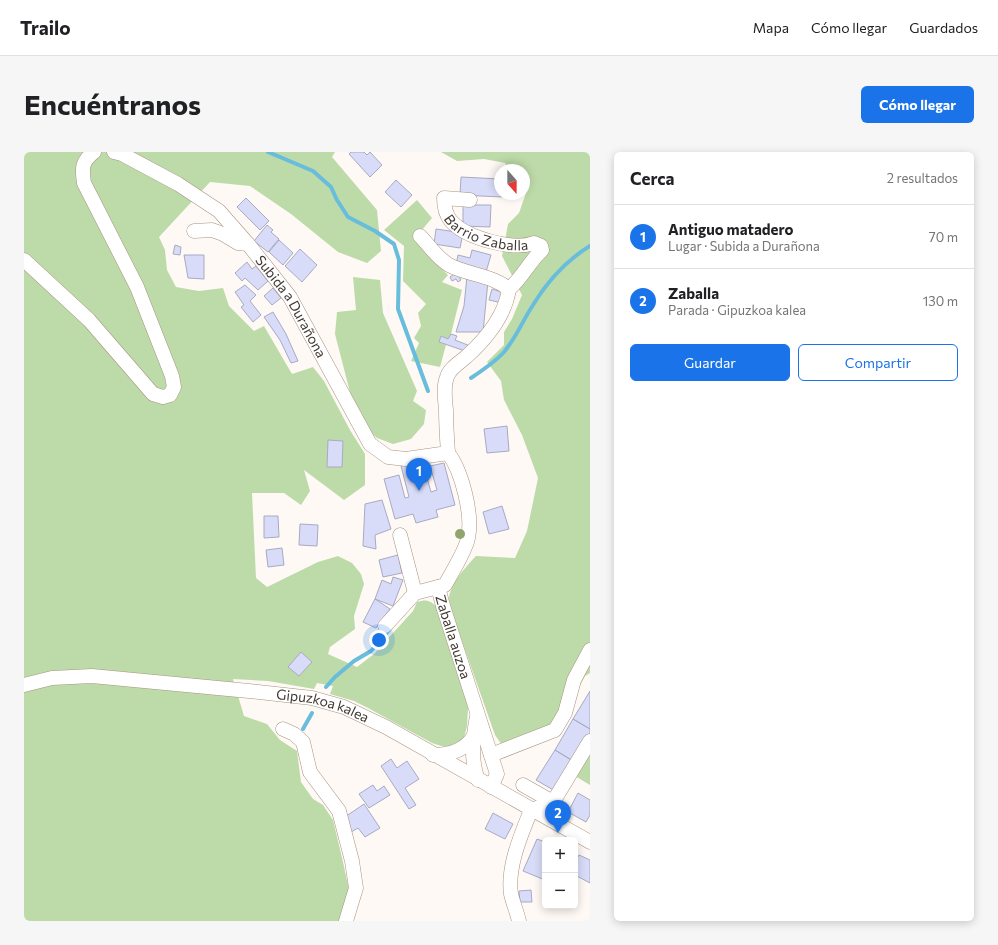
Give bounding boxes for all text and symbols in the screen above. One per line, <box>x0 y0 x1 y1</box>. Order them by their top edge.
text: Trailo <box>20 16 71 39</box>
text: Mapa <box>753 19 789 36</box>
text: Cómo llegar <box>811 19 887 36</box>
text: Guardados <box>909 19 978 36</box>
button: Cómo llegar <box>861 86 974 123</box>
text: Encuéntranos <box>24 87 201 121</box>
north arrow <box>494 164 530 200</box>
text: Cerca <box>630 168 675 189</box>
text: 2 resultados <box>887 170 958 186</box>
street label: Barrio Zaballa <box>441 211 529 253</box>
text: Antiguo matadero <box>668 220 793 238</box>
text: 1 <box>640 229 646 245</box>
text: 70 m <box>929 229 958 245</box>
text: Lugar · Subida a Durañona <box>668 238 820 254</box>
street label: Subida a Durañona <box>252 252 330 361</box>
text: Zaballa <box>668 284 719 302</box>
text: 2 <box>639 293 647 309</box>
text: 130 m <box>923 293 958 309</box>
text: Parada · Gipuzkoa kalea <box>668 302 806 318</box>
button: Guardar <box>630 344 790 381</box>
button: Compartir <box>798 344 958 381</box>
pin: 1 <box>406 458 432 491</box>
street label: Zaballa auzoa <box>432 593 475 681</box>
your location <box>369 630 389 650</box>
street label: Gipuzkoa kalea <box>275 685 372 726</box>
pin: 2 <box>545 800 571 833</box>
map controls <box>542 837 578 909</box>
button: + <box>542 837 578 873</box>
button: − <box>542 873 578 909</box>

